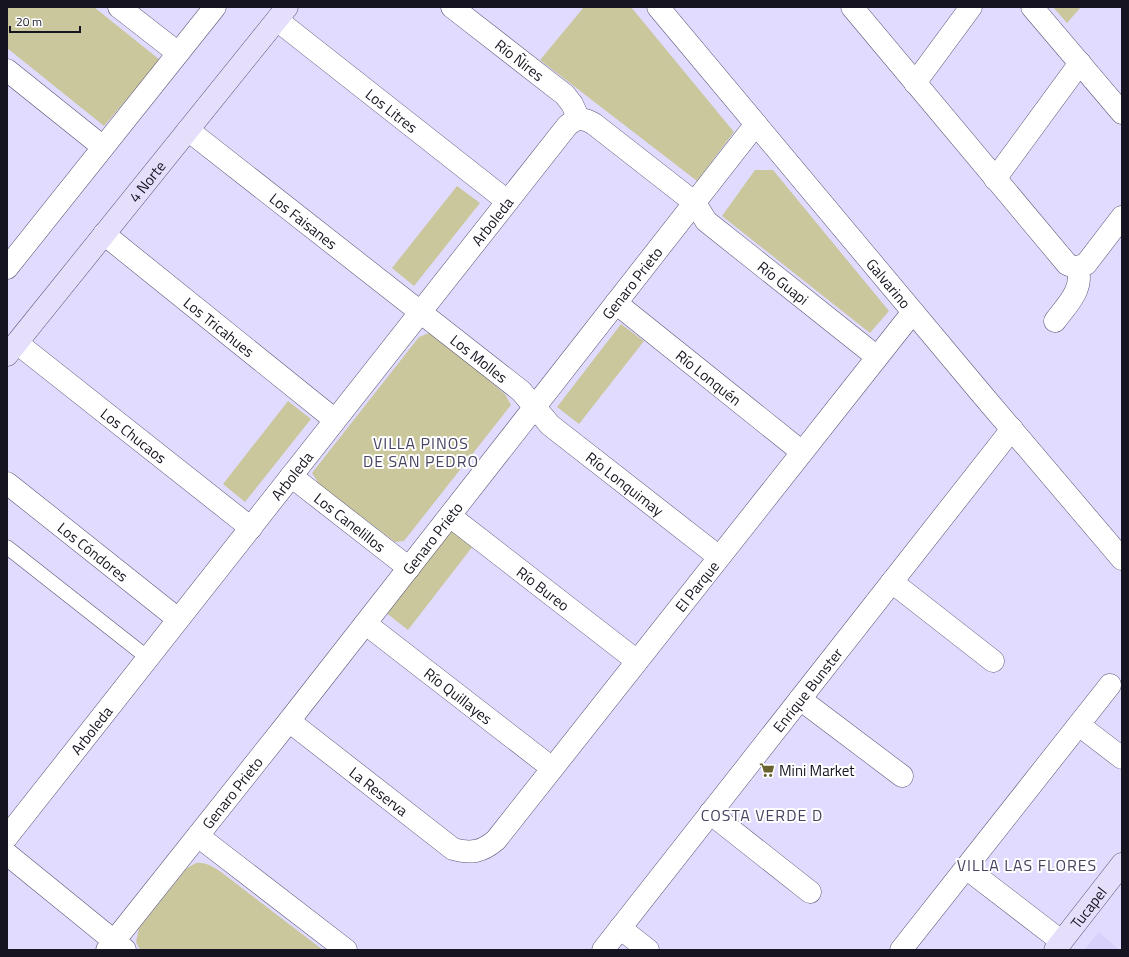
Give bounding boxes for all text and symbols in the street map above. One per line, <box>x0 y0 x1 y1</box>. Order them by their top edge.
scale bar <box>10 8 80 34</box>
text: 20 m <box>16 12 42 31</box>
street label: Río Ñires <box>490 33 549 86</box>
street label: Los Litres <box>361 82 423 138</box>
street label: 4 Norte <box>123 155 171 207</box>
street label: Los Faisanes <box>265 187 343 255</box>
street label: Arboleda <box>466 191 519 250</box>
street label: Genaro Prieto <box>596 241 668 324</box>
street label: Galvarino <box>861 253 917 313</box>
street label: Río Guapi <box>753 255 814 310</box>
street label: Los Tricahues <box>179 291 260 362</box>
street label: Los Molles <box>446 328 513 388</box>
street label: Río Lonquén <box>671 344 747 411</box>
street label: Los Chucaos <box>96 402 172 469</box>
district label: VILLA PINOS DE SAN PEDRO <box>363 431 479 473</box>
street label: Arboleda <box>265 446 318 505</box>
street label: Río Lonquimay <box>581 446 669 521</box>
street label: Los Canelillos <box>309 487 391 557</box>
street label: Genaro Prieto <box>396 497 468 579</box>
street label: Los Cóndores <box>53 516 133 587</box>
street label: El Parque <box>669 555 724 617</box>
street label: Río Bureo <box>512 560 575 616</box>
street label: Enrique Bunster <box>767 642 848 737</box>
street label: Río Quillayes <box>419 662 498 730</box>
street label: Arboleda <box>65 700 118 759</box>
street label: Genaro Prieto <box>196 751 268 834</box>
place label: Mini Market <box>779 759 855 782</box>
street label: La Reserva <box>345 761 414 822</box>
supermarket icon: Mini Market <box>758 761 776 779</box>
district label: COSTA VERDE D <box>701 803 823 827</box>
district label: VILLA LAS FLORES <box>957 853 1097 877</box>
street label: Tucapel <box>1064 882 1112 933</box>

